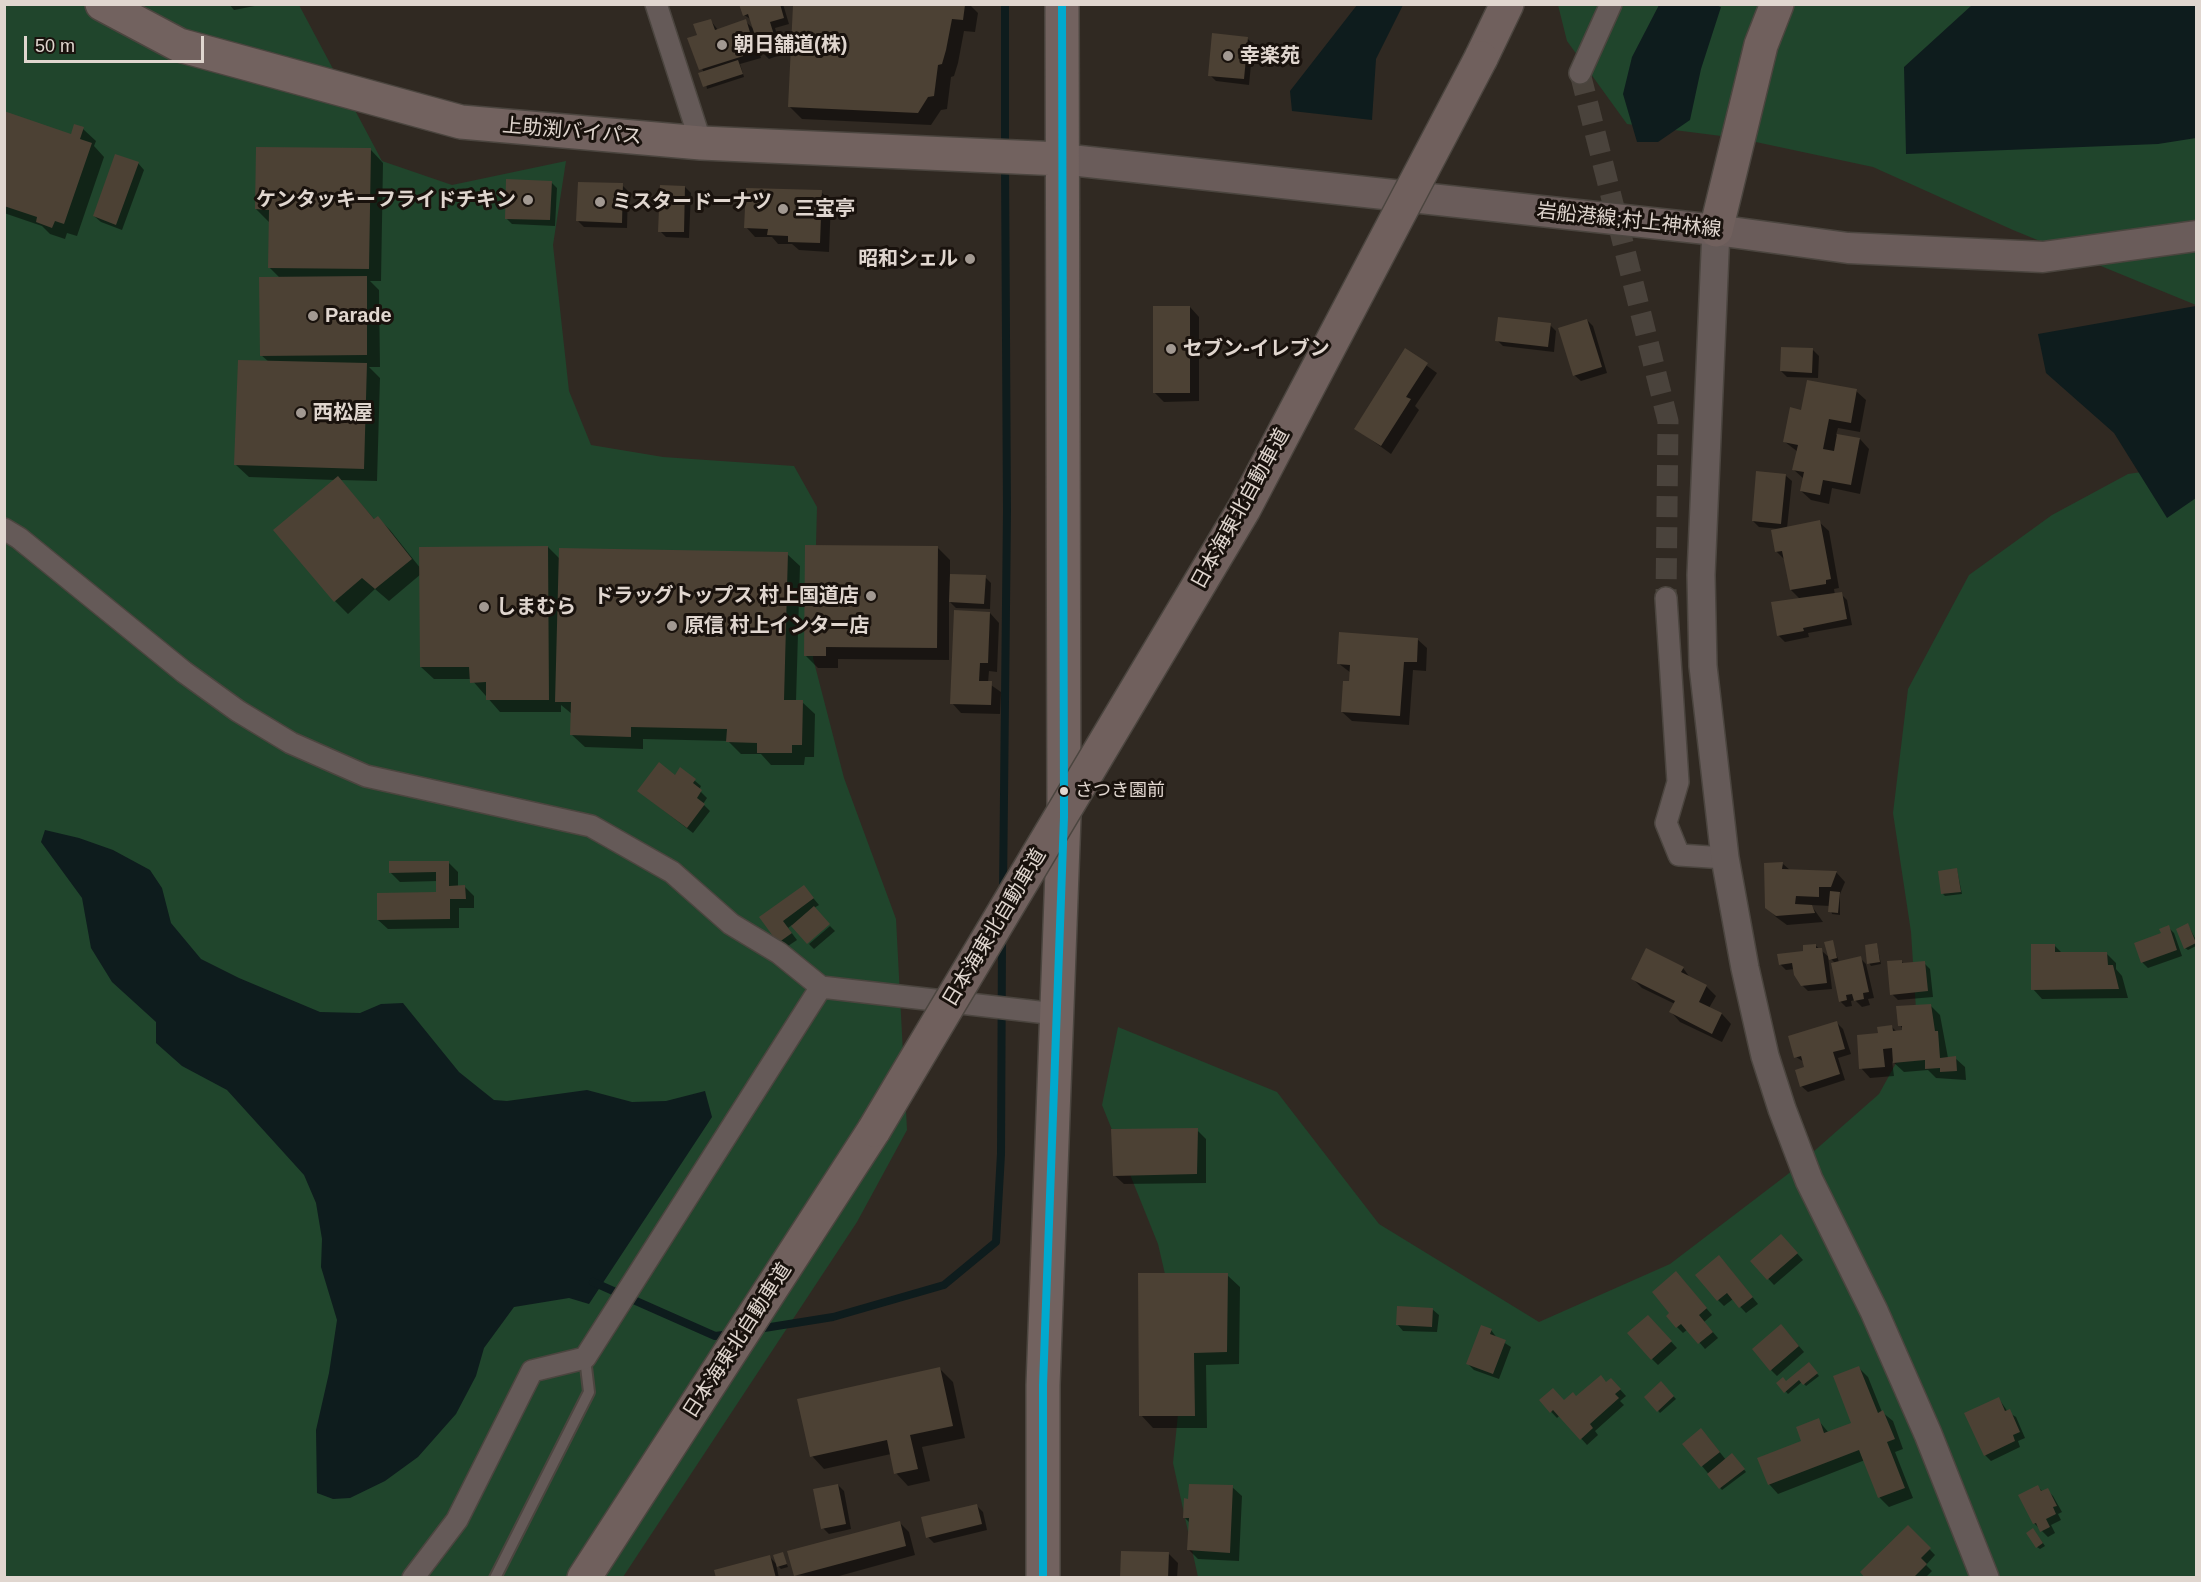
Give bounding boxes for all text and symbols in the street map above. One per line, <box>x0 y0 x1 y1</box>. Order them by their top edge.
scale bar <box>27 24 207 62</box>
place label: 朝日舗道(株) <box>734 33 847 57</box>
text: 50 m <box>35 36 75 56</box>
marker: 朝日舗道(株) <box>715 38 729 52</box>
place label: 幸楽苑 <box>1240 44 1300 68</box>
marker: 幸楽苑 <box>1221 49 1235 63</box>
street label: 上助渕バイパス <box>501 114 643 150</box>
place label: ケンタッキーフライドチキン <box>256 188 516 212</box>
place label: ミスタードーナツ <box>612 190 772 214</box>
marker: ケンタッキーフライドチキン <box>521 193 535 207</box>
marker: ミスタードーナツ <box>593 195 607 209</box>
place label: 三宝亭 <box>795 197 855 221</box>
street label: 岩船港線;村上神林線 <box>1535 199 1723 243</box>
marker: 三宝亭 <box>776 202 790 216</box>
place label: 昭和シェル <box>858 247 958 271</box>
marker: 昭和シェル <box>963 252 977 266</box>
place label: Parade <box>325 304 392 328</box>
marker: Parade <box>306 309 320 323</box>
place label: セブン-イレブン <box>1183 337 1330 361</box>
marker: セブン-イレブン <box>1164 342 1178 356</box>
place label: 西松屋 <box>313 401 373 425</box>
marker: 西松屋 <box>294 406 308 420</box>
street label: 日本海東北自動車道 <box>1187 424 1295 594</box>
place label: ドラッグトップス 村上国道店 <box>593 584 859 608</box>
marker: ドラッグトップス 村上国道店 <box>864 589 878 603</box>
place label: しまむら <box>496 595 576 619</box>
marker: しまむら <box>477 600 491 614</box>
place label: 原信 村上インター店 <box>684 614 870 638</box>
marker: 原信 村上インター店 <box>665 619 679 633</box>
place label: さつき園前 <box>1075 780 1165 802</box>
marker: さつき園前 <box>1058 785 1070 797</box>
street label: 日本海東北自動車道 <box>938 845 1052 1011</box>
street label: 日本海東北自動車道 <box>679 1259 797 1423</box>

